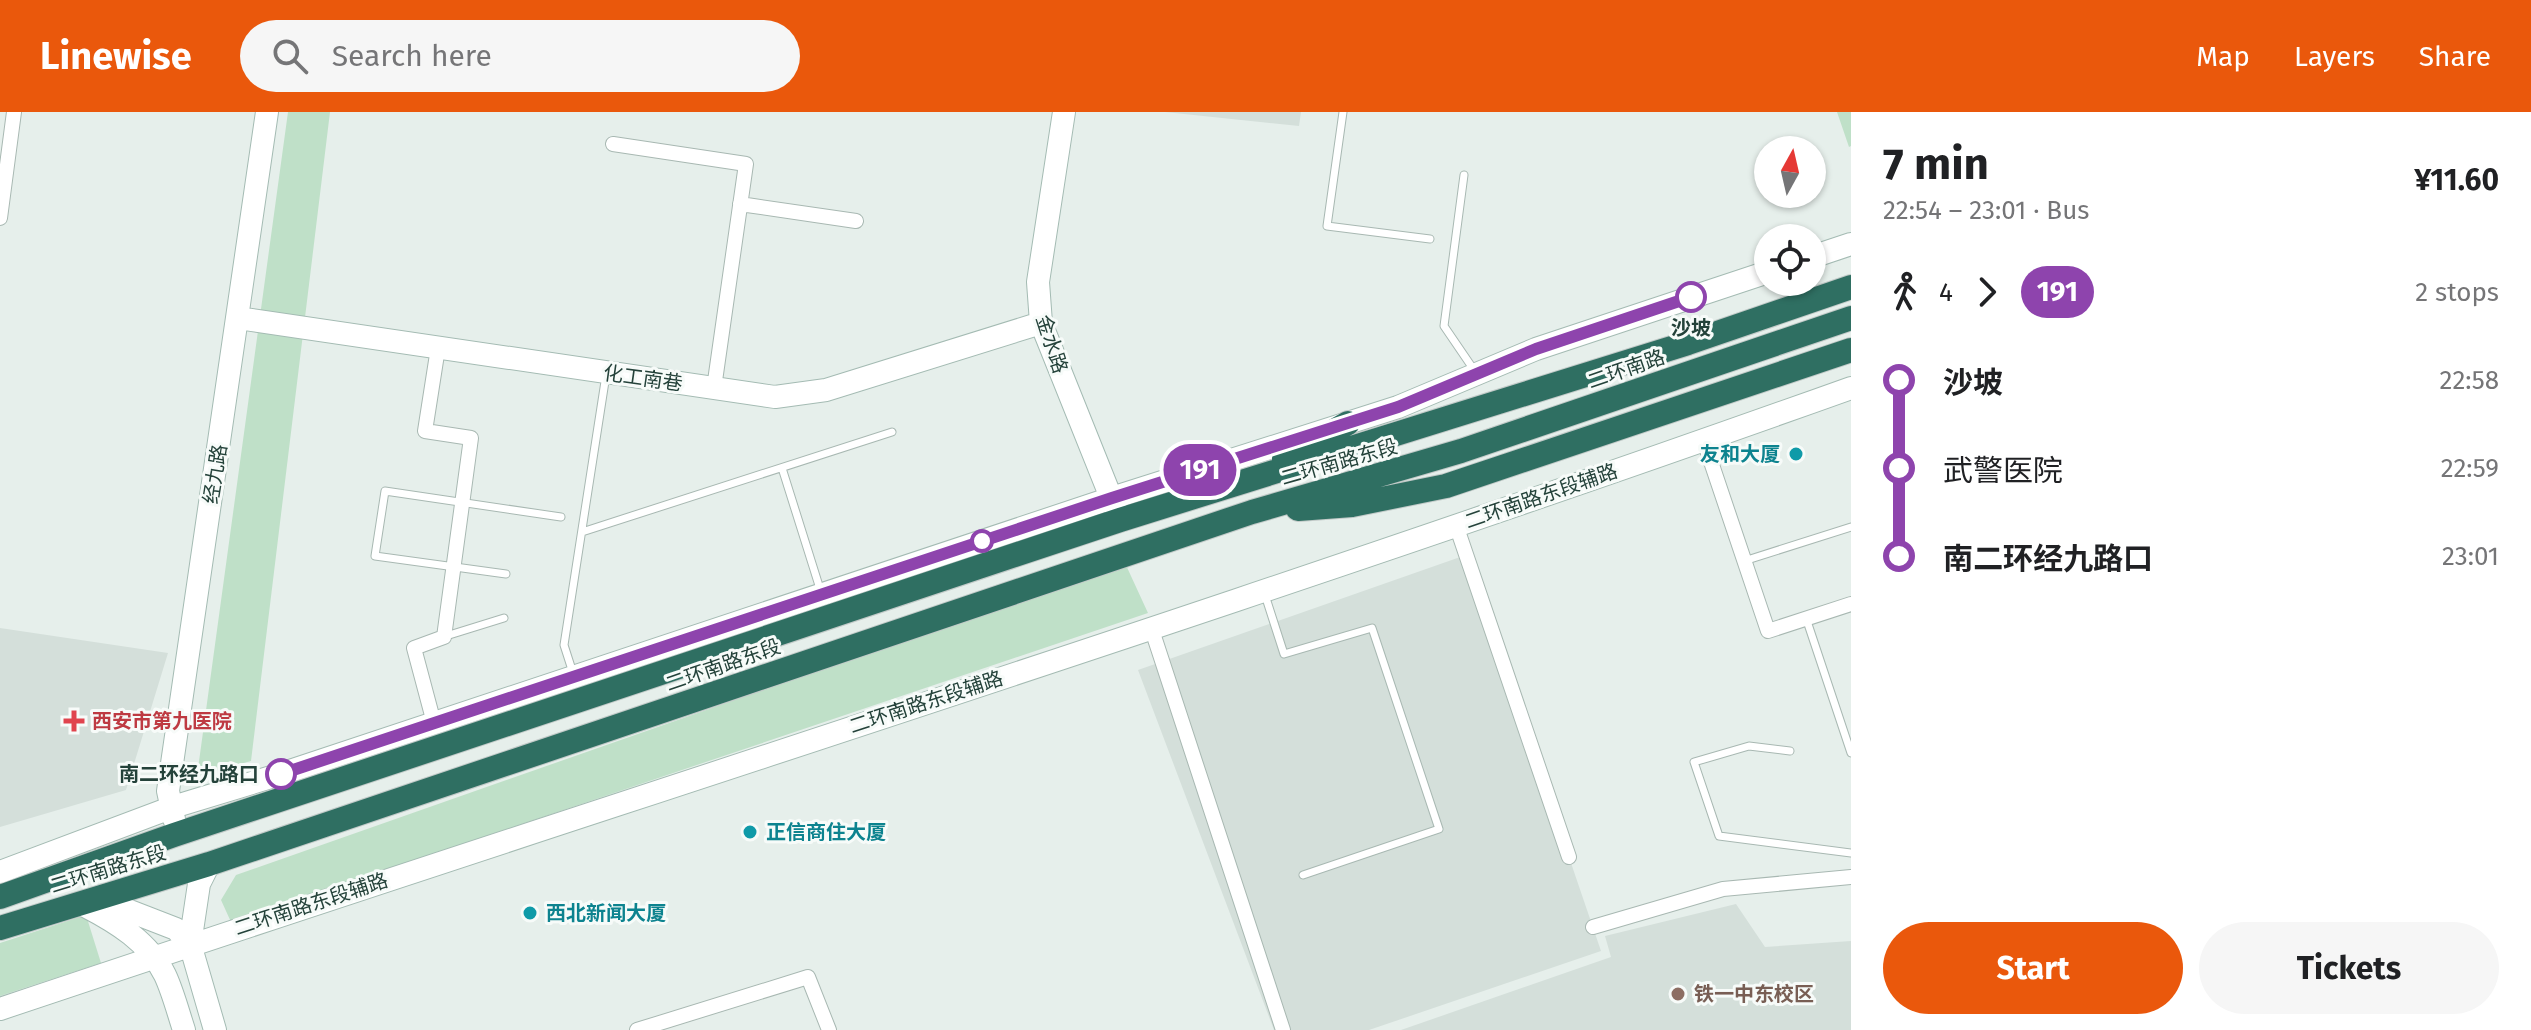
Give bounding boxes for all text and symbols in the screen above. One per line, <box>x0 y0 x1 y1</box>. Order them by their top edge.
search box <box>240 20 800 92</box>
text: Linewise <box>40 33 192 79</box>
icon: search <box>268 34 312 78</box>
text: Search here <box>332 38 492 74</box>
text: Map <box>2196 40 2250 73</box>
text: Layers <box>2294 40 2375 73</box>
text: Share <box>2419 40 2491 73</box>
north arrow <box>1754 136 1826 208</box>
map controls <box>1754 136 1826 296</box>
text: 7 min <box>1883 138 1989 191</box>
text: ¥11.60 <box>2414 162 2499 198</box>
text: 22:54 – 23:01 · Bus <box>1883 195 2089 226</box>
button: locate <box>1754 224 1826 296</box>
icon: walk <box>1883 270 1927 314</box>
icon: forward <box>1965 270 2009 314</box>
text: 191 <box>2037 275 2078 308</box>
text: 4 <box>1939 277 1953 308</box>
text: 2 stops <box>2415 277 2499 308</box>
marker: 沙坡 <box>1676 282 1706 312</box>
street label: 金水路 <box>1031 312 1073 376</box>
place label: 沙坡 <box>1671 316 1711 340</box>
street label: 二环南路 <box>1584 345 1668 393</box>
street label: 化工南巷 <box>602 361 684 395</box>
text: 沙坡 <box>1943 365 2003 401</box>
text: 22:58 <box>2440 365 2499 396</box>
street label: 二环南路东段 <box>1278 434 1400 490</box>
street label: 经九路 <box>198 442 232 506</box>
place label: 友和大厦 <box>1700 442 1780 466</box>
line badge: 191 <box>1154 444 1246 496</box>
marker: 友和大厦 <box>1787 445 1805 463</box>
text: 191 <box>1179 453 1221 486</box>
text: 武警医院 <box>1943 453 2063 489</box>
text: 22:59 <box>2441 453 2499 484</box>
street label: 二环南路东段辅路 <box>1461 459 1621 533</box>
unlabelled marker <box>971 530 993 552</box>
text: 南二环经九路口 <box>1943 541 2153 577</box>
text: 23:01 <box>2442 541 2499 572</box>
street label: 二环南路东段 <box>662 634 784 696</box>
street label: 二环南路东段辅路 <box>846 666 1006 738</box>
place label: 西安市第九医院 <box>92 709 232 733</box>
marker: 西安市第九医院 <box>63 710 85 732</box>
marker: 南二环经九路口 <box>266 759 296 789</box>
place label: 南二环经九路口 <box>119 762 259 786</box>
place label: 正信商住大厦 <box>766 820 886 844</box>
marker: 正信商住大厦 <box>741 823 759 841</box>
street label: 二环南路东段 <box>47 840 169 898</box>
street label: 二环南路东段辅路 <box>231 868 391 940</box>
place label: 西北新闻大厦 <box>546 901 666 925</box>
marker: 西北新闻大厦 <box>521 904 539 922</box>
button: Start <box>1883 922 2183 1014</box>
button: Tickets <box>2199 922 2499 1014</box>
place label: 铁一中东校区 <box>1694 982 1814 1006</box>
marker: 铁一中东校区 <box>1669 985 1687 1003</box>

